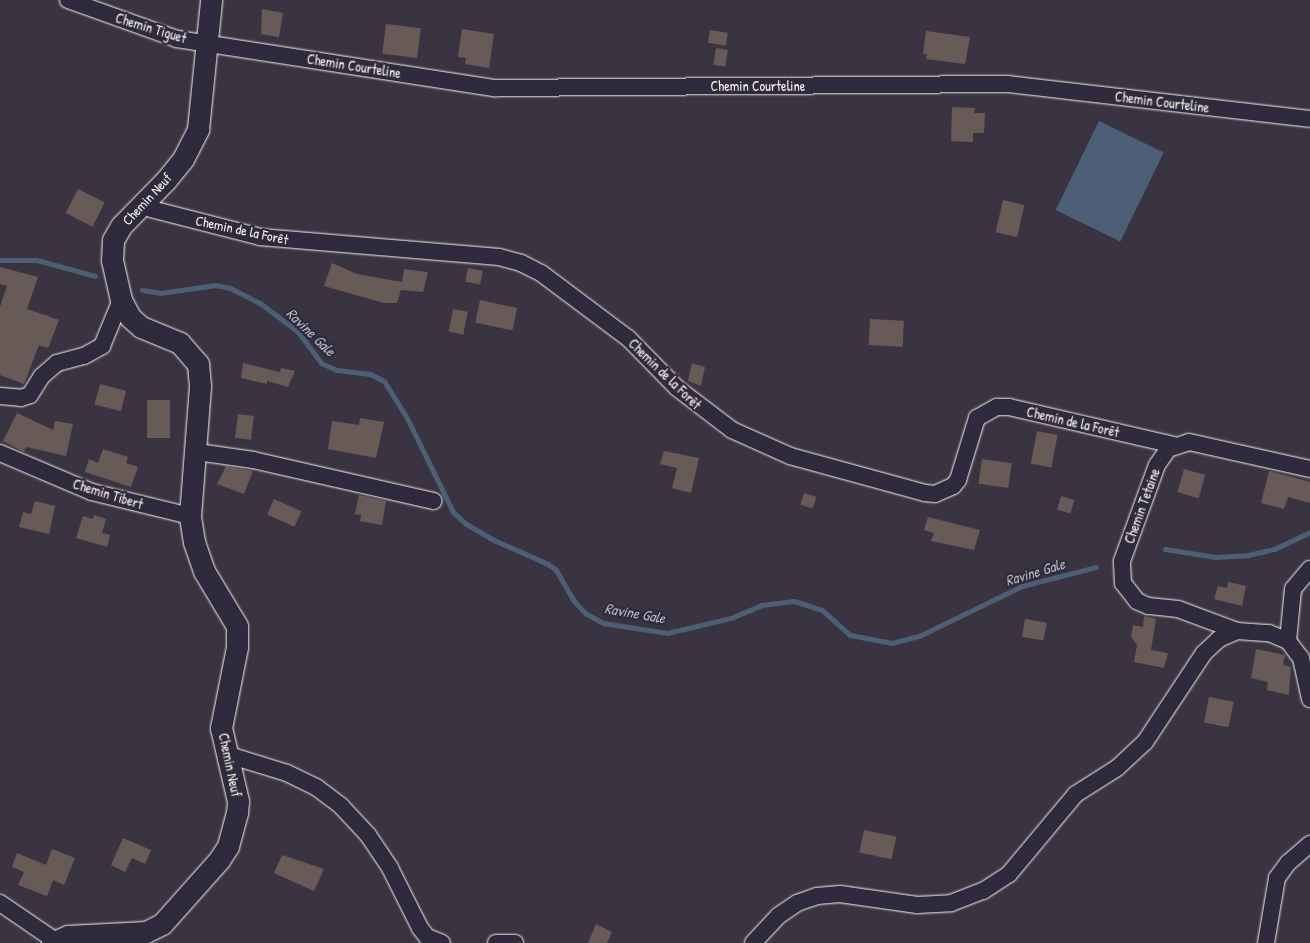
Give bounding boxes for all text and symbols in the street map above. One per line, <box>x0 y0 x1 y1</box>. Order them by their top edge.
street label: Chemin Tiguet <box>114 9 188 47</box>
street label: Chemin Courteline <box>306 50 402 82</box>
street label: Chemin Courteline <box>711 78 805 94</box>
street label: Chemin Courteline <box>1114 88 1210 116</box>
street label: Chemin Neuf <box>119 170 175 228</box>
street label: Chemin de la Forêt <box>194 212 290 248</box>
water label: Ravine Gale <box>283 304 339 360</box>
street label: Chemin de la Forêt <box>625 335 705 413</box>
street label: Chemin de la Forêt <box>1025 403 1121 441</box>
street label: Chemin Tetaine <box>1121 466 1163 546</box>
street label: Chemin Tibert <box>71 475 145 513</box>
water label: Ravine Gale <box>1003 554 1067 590</box>
water label: Ravine Gale <box>603 599 667 627</box>
street label: Chemin Neuf <box>215 731 245 799</box>

